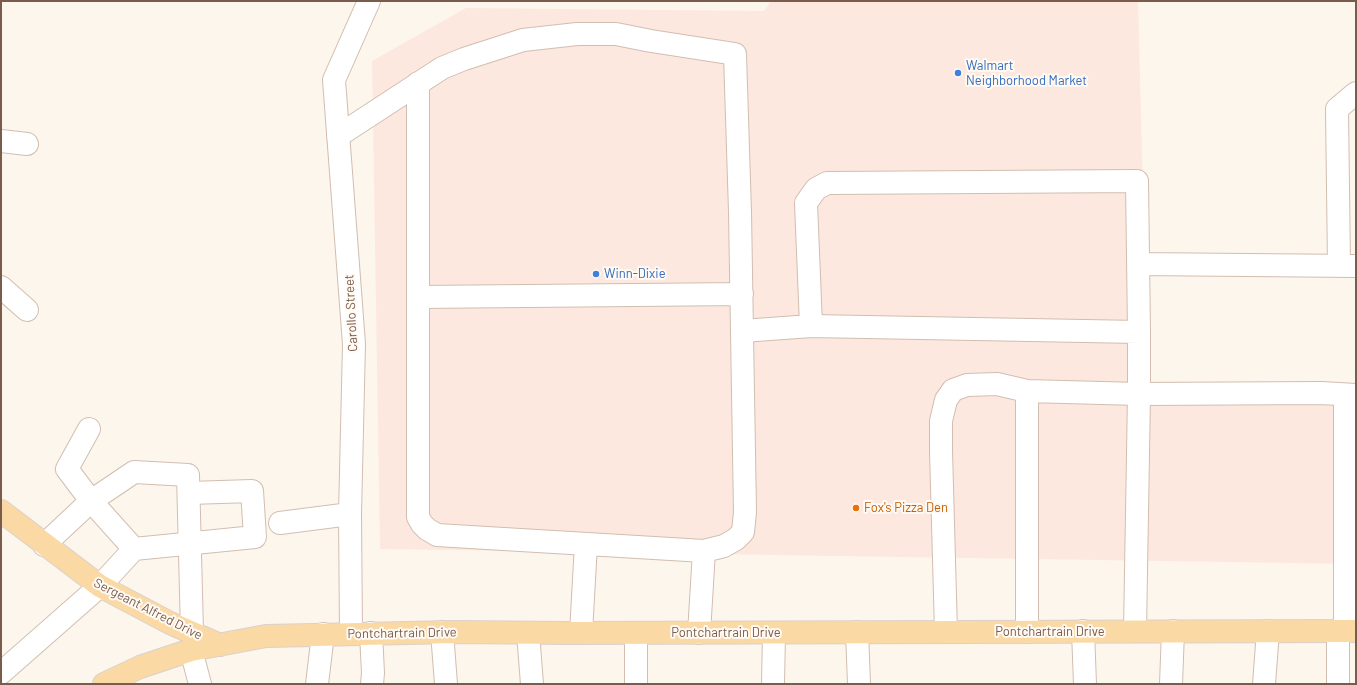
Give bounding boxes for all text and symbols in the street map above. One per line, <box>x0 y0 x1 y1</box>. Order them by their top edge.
place label: Walmart Neighborhood Market <box>966 58 1087 89</box>
marker: Walmart Neighborhood Market <box>953 68 963 78</box>
place label: Winn-Dixie <box>604 266 666 282</box>
marker: Winn-Dixie <box>591 269 601 279</box>
street label: Carollo Street <box>341 274 361 352</box>
place label: Fox's Pizza Den <box>864 500 948 516</box>
marker: Fox's Pizza Den <box>851 503 861 513</box>
street label: Sergeant Alfred Drive <box>91 575 205 643</box>
street label: Pontchartrain Drive <box>347 624 457 642</box>
street label: Pontchartrain Drive <box>995 624 1105 640</box>
street label: Pontchartrain Drive <box>671 625 781 641</box>

